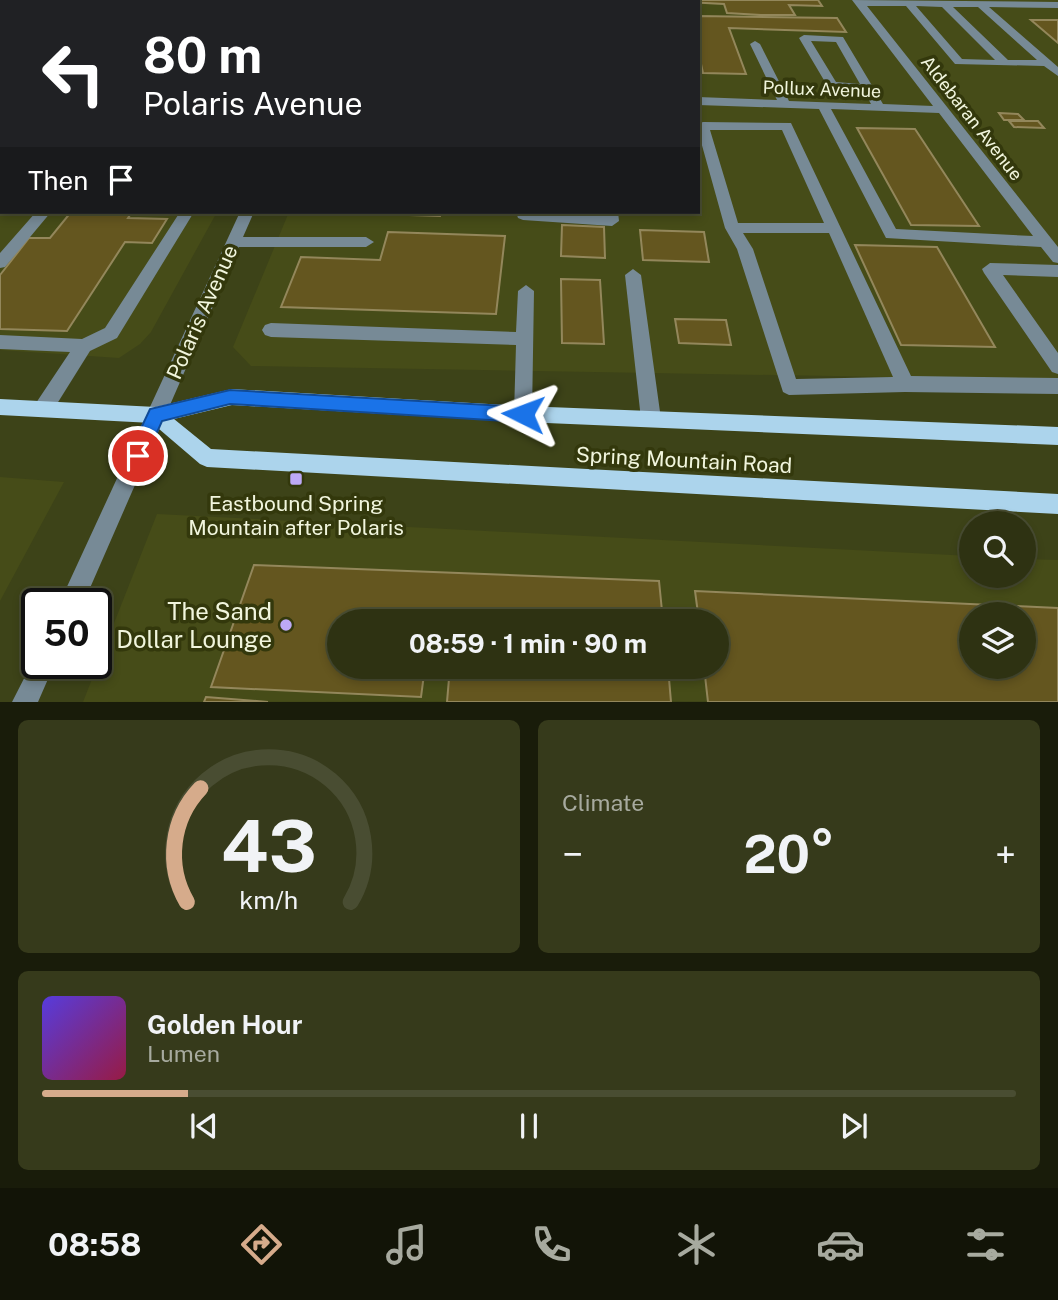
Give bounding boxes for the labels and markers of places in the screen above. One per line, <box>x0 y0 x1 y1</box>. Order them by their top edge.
pin <box>108 426 168 486</box>
marker: Eastbound Spring Mountain after Polaris <box>288 471 304 487</box>
place label: Eastbound Spring Mountain after Polaris <box>188 491 404 540</box>
place label: The Sand Dollar Lounge <box>116 597 272 653</box>
marker: The Sand Dollar Lounge <box>278 617 294 633</box>

